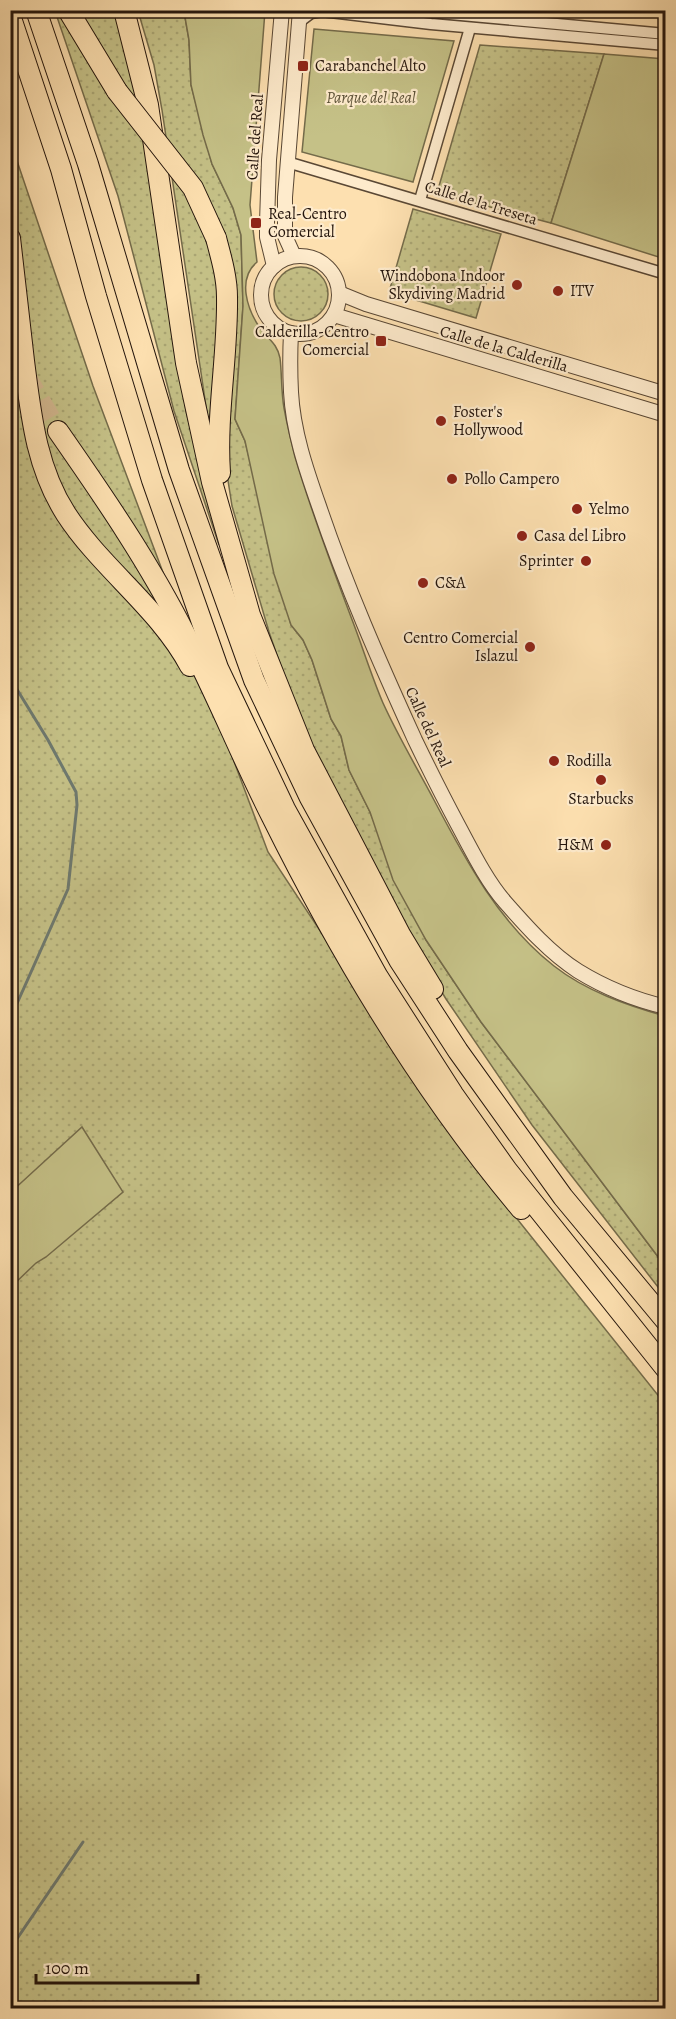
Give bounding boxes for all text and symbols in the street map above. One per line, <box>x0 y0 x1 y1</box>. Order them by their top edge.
place label: Carabanchel Alto <box>315 55 426 77</box>
marker: Carabanchel Alto <box>296 59 310 73</box>
park label: Parque del Real <box>326 87 416 109</box>
street label: Calle del Real <box>241 93 269 181</box>
street label: Calle de la Treseta <box>422 175 541 231</box>
place label: Real-Centro Comercial <box>268 203 347 243</box>
marker: Real-Centro Comercial <box>249 216 263 230</box>
place label: Windobona Indoor Skydiving Madrid <box>379 265 505 305</box>
marker: Windobona Indoor Skydiving Madrid <box>510 278 524 292</box>
place label: ITV <box>570 280 594 302</box>
marker: ITV <box>551 284 565 298</box>
street label: Calle de la Calderilla <box>437 320 571 378</box>
place label: Calderilla-Centro Comercial <box>255 321 369 361</box>
marker: Calderilla-Centro Comercial <box>374 334 388 348</box>
place label: Foster's Hollywood <box>453 401 524 441</box>
marker: Foster's Hollywood <box>434 414 448 428</box>
place label: Pollo Campero <box>464 468 559 490</box>
marker: Pollo Campero <box>445 472 459 486</box>
place label: Yelmo <box>588 498 629 520</box>
marker: Yelmo <box>570 502 584 516</box>
place label: Casa del Libro <box>534 525 626 547</box>
marker: Casa del Libro <box>515 529 529 543</box>
place label: Sprinter <box>519 550 574 572</box>
marker: Sprinter <box>579 554 593 568</box>
place label: C&A <box>435 572 466 594</box>
marker: C&A <box>416 576 430 590</box>
place label: Centro Comercial Islazul <box>403 627 518 667</box>
marker: Centro Comercial Islazul <box>523 640 537 654</box>
street label: Calle del Real <box>400 683 456 771</box>
place label: Rodilla <box>566 750 612 772</box>
marker: Rodilla <box>547 754 561 768</box>
marker: Starbucks <box>594 773 608 787</box>
place label: Starbucks <box>568 788 634 810</box>
place label: H&M <box>557 834 594 856</box>
marker: H&M <box>599 838 613 852</box>
scale bar <box>36 1947 198 1985</box>
text: 100 m <box>45 1956 89 1980</box>

